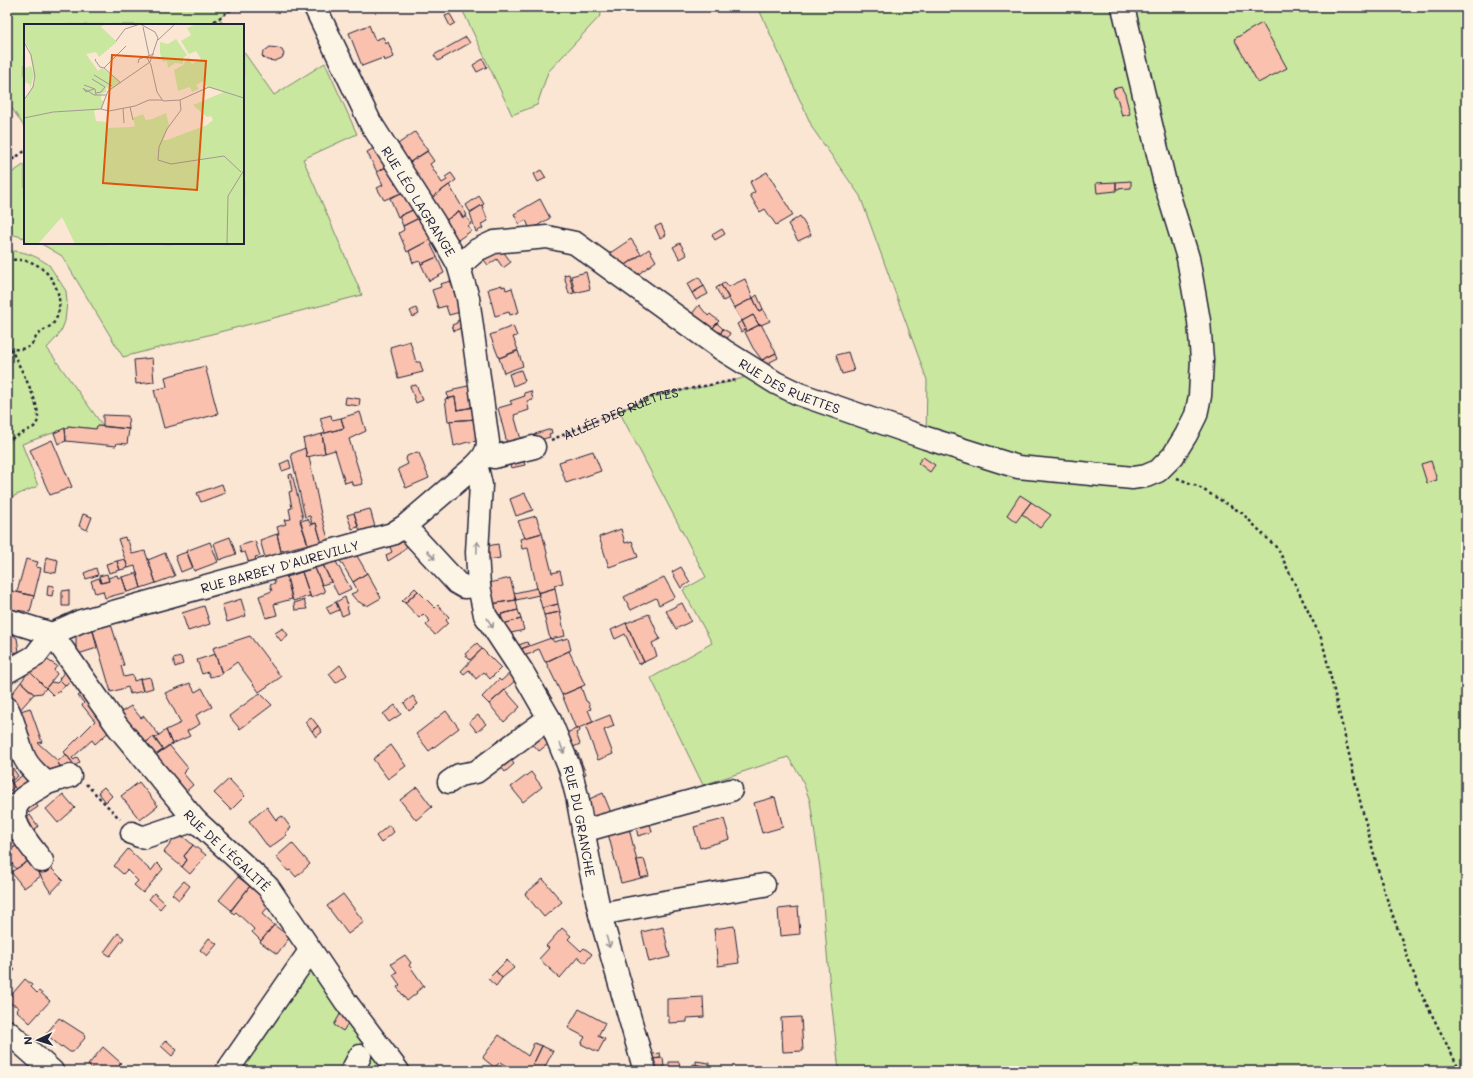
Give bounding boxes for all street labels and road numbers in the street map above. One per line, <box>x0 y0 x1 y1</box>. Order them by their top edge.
street label: RUE LÉO LAGRANGE <box>378 143 460 259</box>
street label: RUE DES RUETTES <box>736 354 843 416</box>
street label: ALLÉE DES RUETTES <box>560 383 680 443</box>
street label: RUE BARBEY D'AUREVILLY <box>198 535 361 596</box>
street label: RUE DU GRANCHE <box>561 763 600 878</box>
street label: RUE DE L'ÉGALITÉ <box>181 805 275 894</box>

